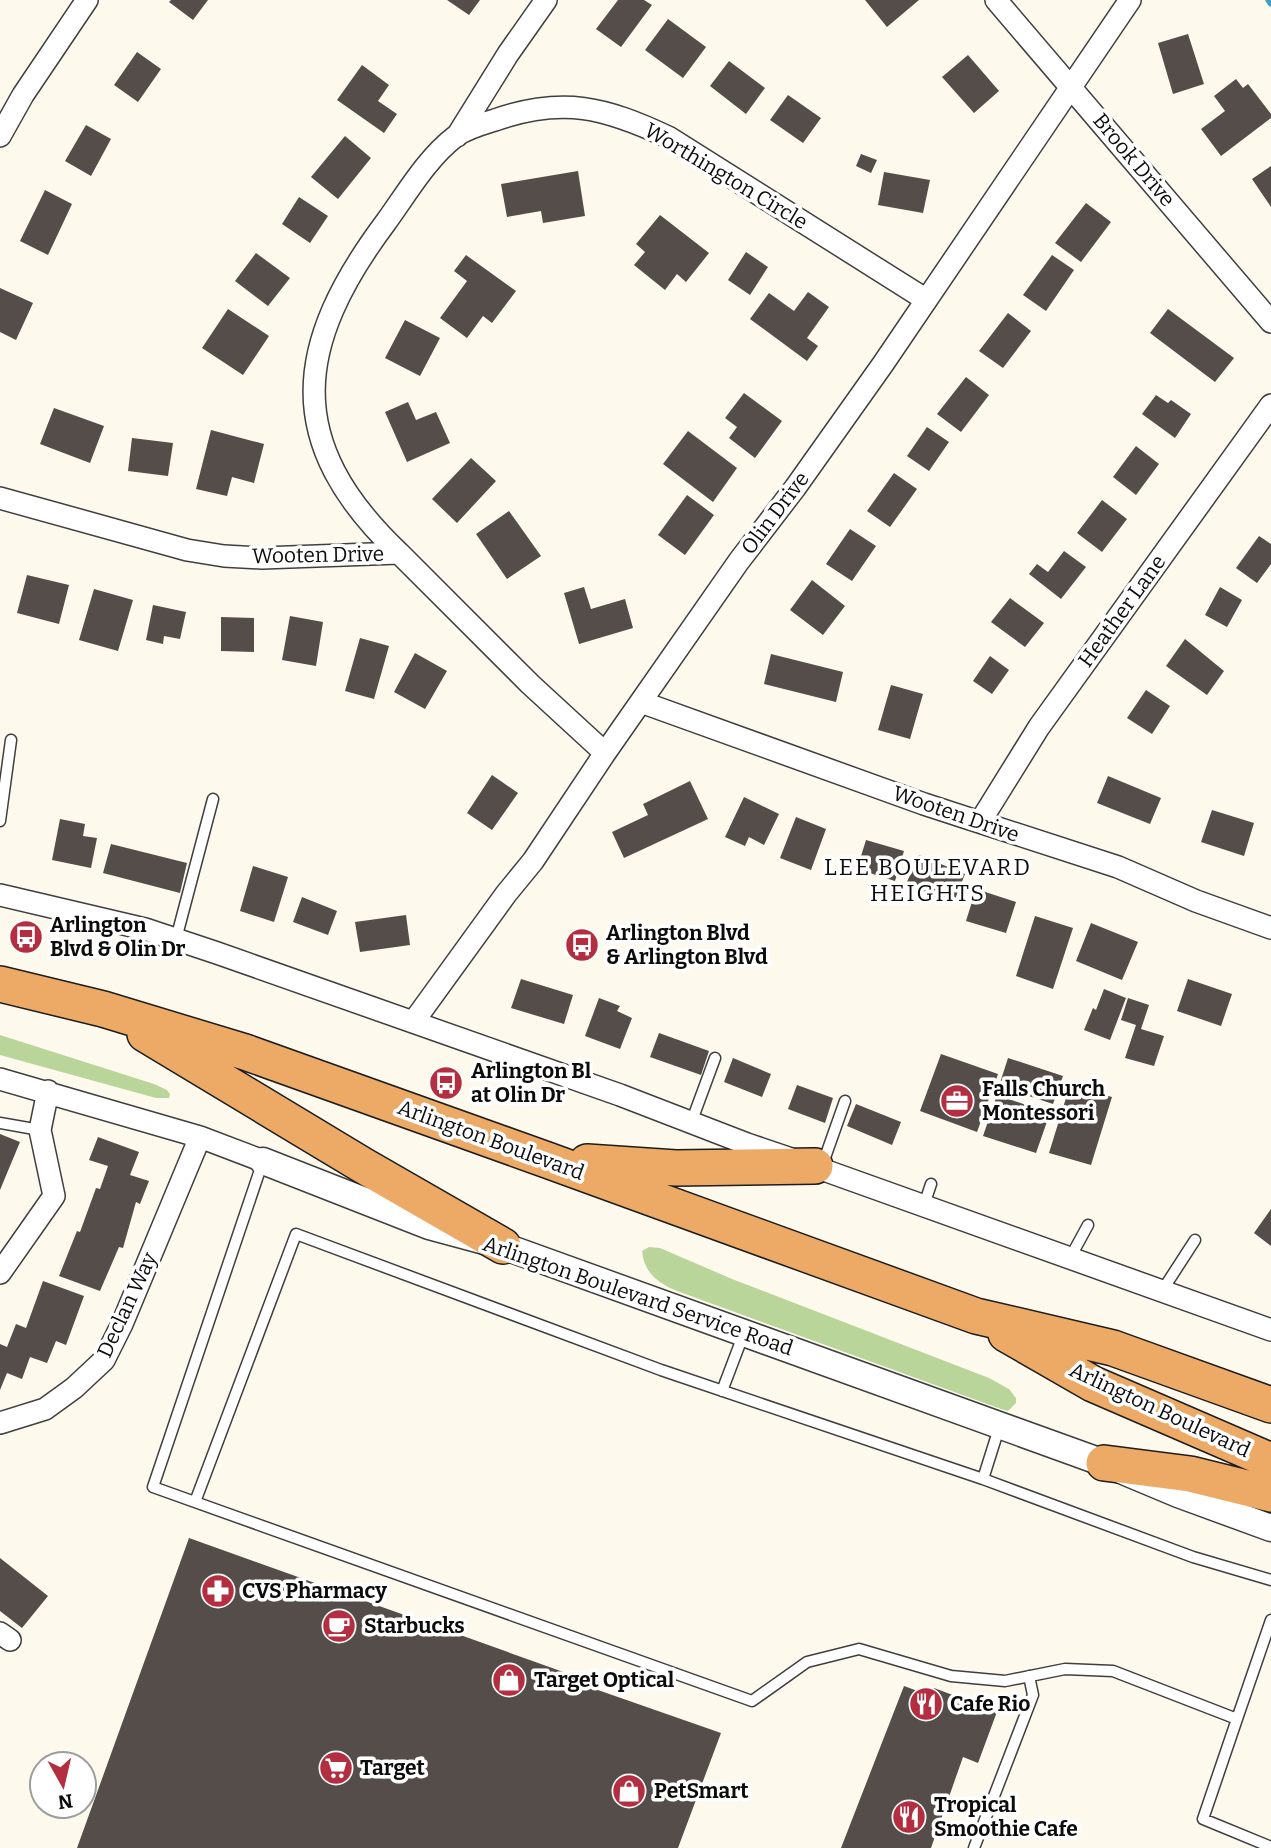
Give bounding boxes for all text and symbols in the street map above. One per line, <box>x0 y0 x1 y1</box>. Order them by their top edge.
street label: Brook Drive <box>1087 108 1181 212</box>
street label: Worthington Circle <box>640 117 812 235</box>
street label: Olin Drive <box>735 466 815 560</box>
street label: Wooten Drive <box>252 541 384 569</box>
street label: Heather Lane <box>1073 550 1171 672</box>
street label: Wooten Drive <box>889 780 1023 848</box>
district label: LEE BOULEVARD HEIGHTS <box>824 853 1032 907</box>
place label: Arlington Blvd & Olin Dr <box>50 912 186 962</box>
bus stop icon: Arlington Blvd & Olin Dr <box>7 918 45 956</box>
place label: Arlington Blvd & Arlington Blvd <box>606 920 768 970</box>
bus stop icon: Arlington Blvd & Arlington Blvd <box>563 926 601 964</box>
place label: Arlington Bl at Olin Dr <box>471 1058 592 1108</box>
bus stop icon: Arlington Bl at Olin Dr <box>427 1064 465 1102</box>
place label: Falls Church Montessori <box>982 1076 1106 1126</box>
office icon: Falls Church Montessori <box>938 1082 976 1120</box>
street label: Arlington Boulevard <box>394 1094 588 1186</box>
street label: Arlington Boulevard Service Road <box>479 1231 797 1361</box>
street label: Declan Way <box>91 1247 163 1362</box>
street label: Arlington Boulevard <box>1066 1357 1254 1463</box>
pharmacy icon: CVS Pharmacy <box>199 1572 237 1610</box>
place label: CVS Pharmacy <box>242 1578 387 1604</box>
cafe icon: Starbucks <box>320 1607 358 1645</box>
place label: Starbucks <box>364 1613 465 1639</box>
shop icon: Target Optical <box>490 1661 528 1699</box>
place label: Target Optical <box>534 1667 675 1693</box>
restaurant icon: Cafe Rio <box>907 1685 945 1723</box>
place label: Cafe Rio <box>950 1691 1030 1717</box>
supermarket icon: Target <box>317 1749 355 1787</box>
north arrow <box>28 1750 98 1820</box>
place label: Target <box>360 1755 426 1781</box>
shop icon: PetSmart <box>610 1772 648 1810</box>
place label: PetSmart <box>654 1778 749 1804</box>
text: N <box>56 1789 74 1814</box>
place label: Tropical Smoothie Cafe <box>934 1792 1078 1842</box>
restaurant icon: Tropical Smoothie Cafe <box>890 1798 928 1836</box>

